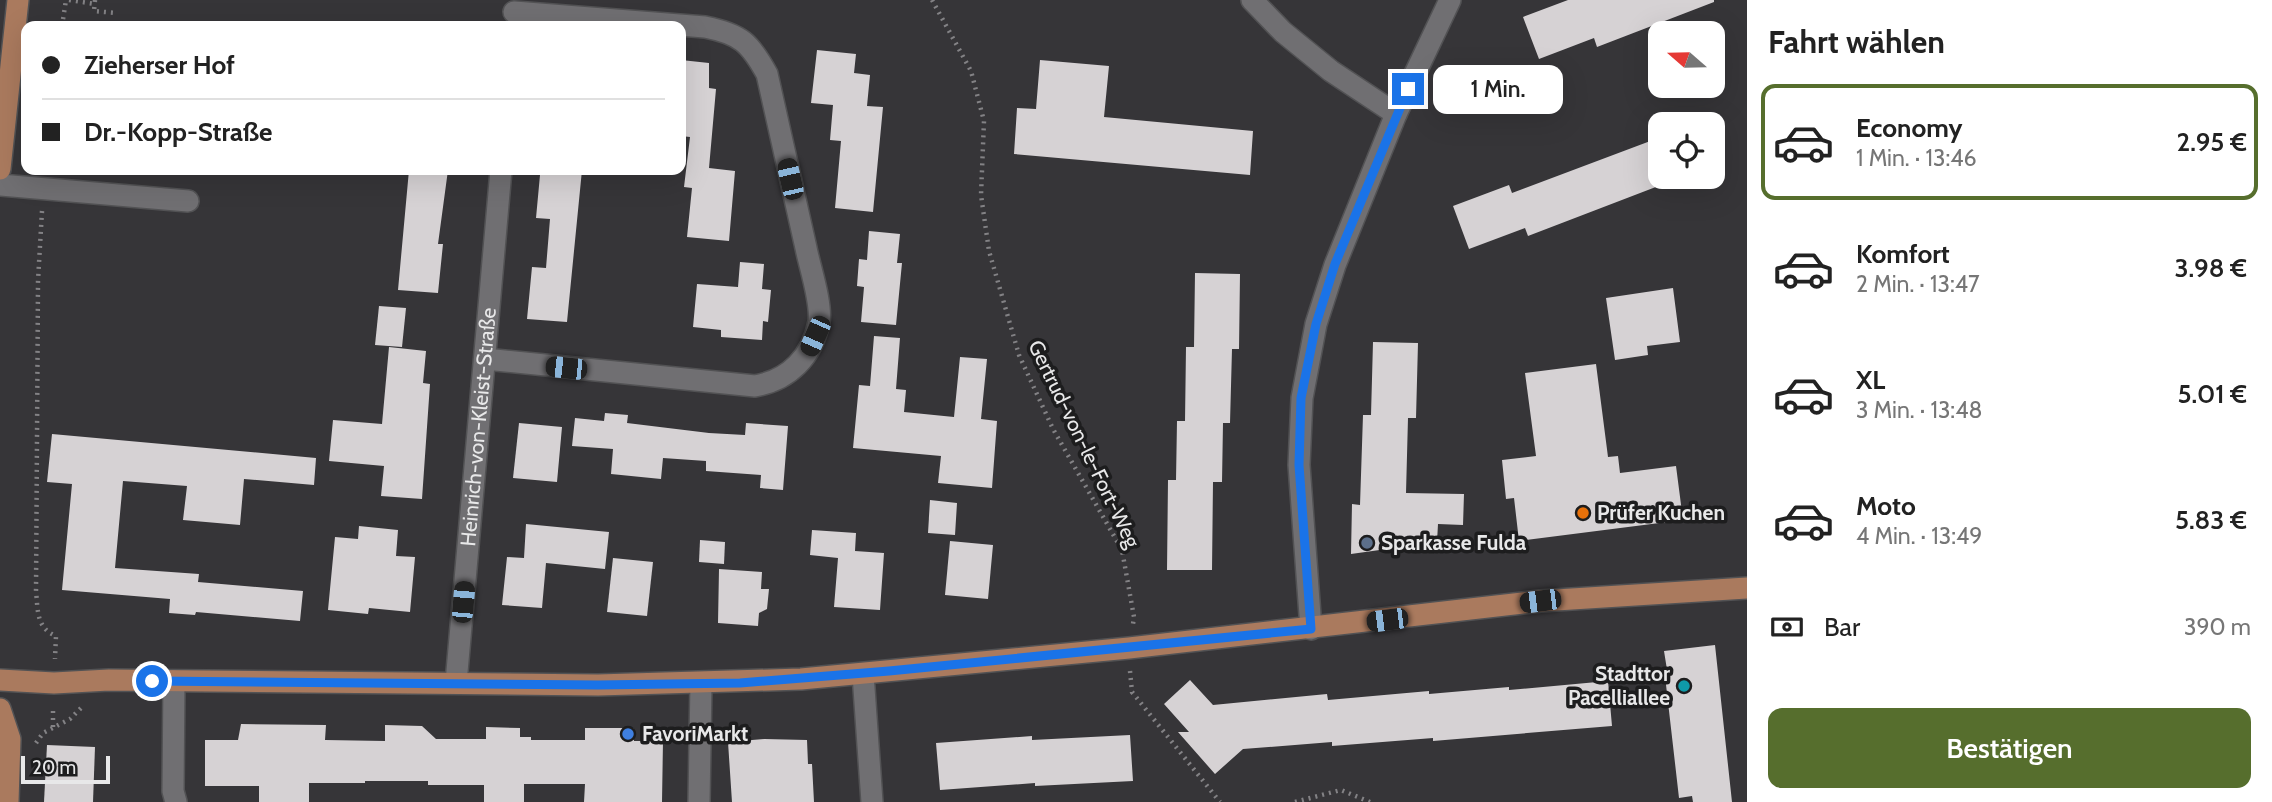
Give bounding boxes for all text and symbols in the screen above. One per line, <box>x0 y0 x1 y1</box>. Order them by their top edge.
north arrow <box>1648 21 1726 98</box>
map controls <box>1648 21 1725 189</box>
text: Fahrt wählen <box>1768 22 1945 61</box>
text: Zieherser Hof <box>84 49 235 81</box>
callout: 1 Min. <box>1432 64 1562 114</box>
route end <box>1392 73 1424 105</box>
text: 1 Min. <box>1470 75 1526 103</box>
icon: car <box>1772 111 1835 174</box>
button: locate <box>1648 112 1725 189</box>
text: Economy <box>1856 112 1962 144</box>
text: Dr.-Kopp-Straße <box>84 116 273 148</box>
text: 2.95 € <box>2177 126 2247 158</box>
text: 1 Min. · 13:46 <box>1856 144 1977 172</box>
car <box>776 156 805 202</box>
icon: car <box>1772 237 1835 300</box>
text: Komfort <box>1856 238 1950 270</box>
text: 3.98 € <box>2175 252 2247 284</box>
text: 2 Min. · 13:47 <box>1856 270 1980 298</box>
street label: Heinrich-von-Kleist-Straße <box>455 306 501 547</box>
car <box>797 313 834 359</box>
street label: Gertrud-von-le-Fort-Weg <box>1023 336 1146 552</box>
car <box>545 355 588 381</box>
icon: car <box>1772 363 1835 426</box>
text: XL <box>1856 364 1885 396</box>
text: 5.01 € <box>2178 378 2247 410</box>
text: 3 Min. · 13:48 <box>1856 396 1982 424</box>
icon: car <box>1772 489 1835 552</box>
text: Moto <box>1856 490 1916 522</box>
place label: Prüfer Kuchen <box>1597 500 1725 525</box>
text: 5.83 € <box>2175 504 2247 536</box>
marker: Prüfer Kuchen <box>1575 505 1591 521</box>
text: 4 Min. · 13:49 <box>1856 522 1982 550</box>
place label: Sparkasse Fulda <box>1381 530 1527 555</box>
marker: Sparkasse Fulda <box>1359 535 1375 551</box>
car <box>451 580 476 624</box>
car <box>1518 588 1563 614</box>
car <box>1365 607 1410 633</box>
icon: cash <box>1768 608 1806 646</box>
text: Bar <box>1824 611 1860 643</box>
text: 390 m <box>2184 613 2251 641</box>
place label: Stadttor Pacelliallee <box>1568 661 1670 710</box>
route start <box>136 665 168 697</box>
marker: Stadttor Pacelliallee <box>1676 678 1692 694</box>
button: Bestätigen <box>1768 708 2251 788</box>
place label: FavoriMarkt <box>642 721 748 746</box>
marker: FavoriMarkt <box>620 726 636 742</box>
scale bar <box>21 753 110 785</box>
text: 20 m <box>32 756 76 779</box>

